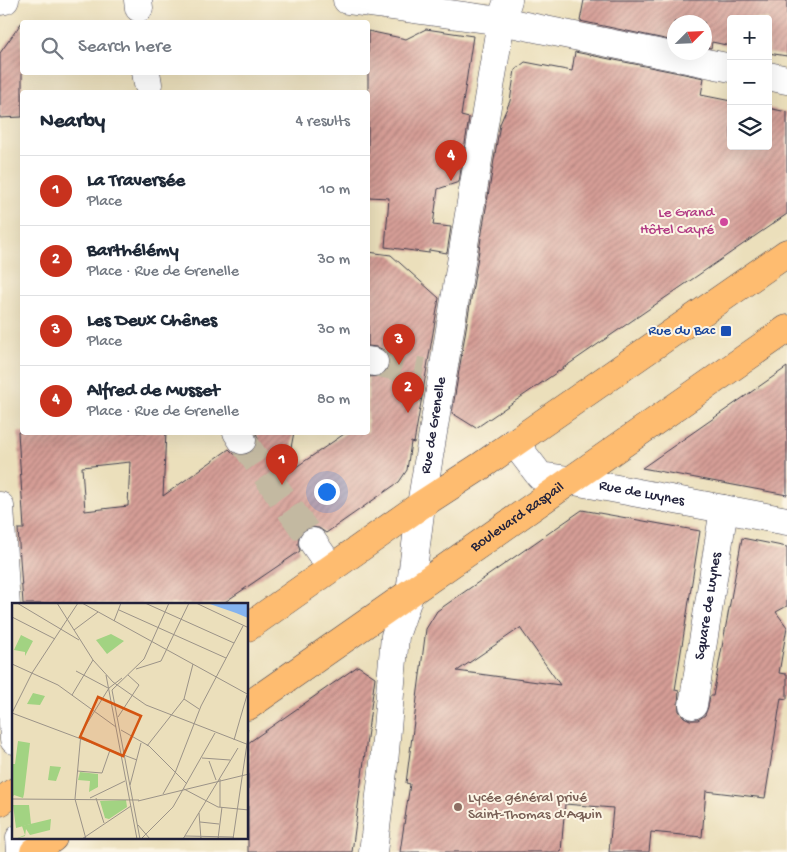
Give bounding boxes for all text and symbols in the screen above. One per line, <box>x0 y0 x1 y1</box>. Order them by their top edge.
north arrow <box>667 15 712 60</box>
map controls <box>727 15 772 150</box>
button: + <box>727 15 772 60</box>
search box <box>20 20 370 75</box>
icon: search <box>38 34 66 62</box>
text: Search here <box>78 36 172 59</box>
button: − <box>727 60 772 105</box>
button: layers <box>727 105 772 150</box>
text: Nearby <box>40 110 105 135</box>
text: 4 results <box>295 113 350 132</box>
pin: 4 <box>435 140 467 181</box>
text: La Traversée <box>87 170 185 193</box>
text: 1 <box>53 181 59 200</box>
text: 10 m <box>319 181 350 200</box>
text: Place <box>87 193 122 212</box>
place label: Le Grand Hôtel Cayré <box>640 204 715 239</box>
marker: Le Grand Hôtel Cayré <box>718 216 730 228</box>
text: Barthélémy <box>87 240 179 263</box>
text: 2 <box>52 251 60 270</box>
text: 30 m <box>317 251 350 270</box>
text: Place · Rue de Grenelle <box>87 263 239 282</box>
text: Les Deux Chênes <box>87 310 217 333</box>
text: 3 <box>52 321 60 340</box>
text: 30 m <box>317 321 350 340</box>
place label: Rue du Bac <box>648 322 716 340</box>
pin: 3 <box>383 324 415 365</box>
marker: Rue du Bac <box>719 324 733 338</box>
text: Place <box>87 333 122 352</box>
pin: 2 <box>392 372 424 413</box>
street label: Rue de Grenelle <box>417 375 451 475</box>
text: Alfred de Musset <box>87 380 219 403</box>
text: 4 <box>52 391 60 410</box>
text: 80 m <box>317 391 350 410</box>
text: Place · Rue de Grenelle <box>87 403 239 422</box>
pin: 1 <box>266 444 298 485</box>
street label: Rue de Luynes <box>597 477 686 511</box>
street label: Boulevard Raspail <box>466 478 568 557</box>
your location <box>314 479 340 505</box>
street label: Square de Luynes <box>691 551 726 661</box>
inset map <box>12 603 249 840</box>
place label: Lycée général privé Saint-Thomas d'Aquin <box>468 789 602 824</box>
marker: Lycée général privé Saint-Thomas d'Aquin <box>452 801 464 813</box>

